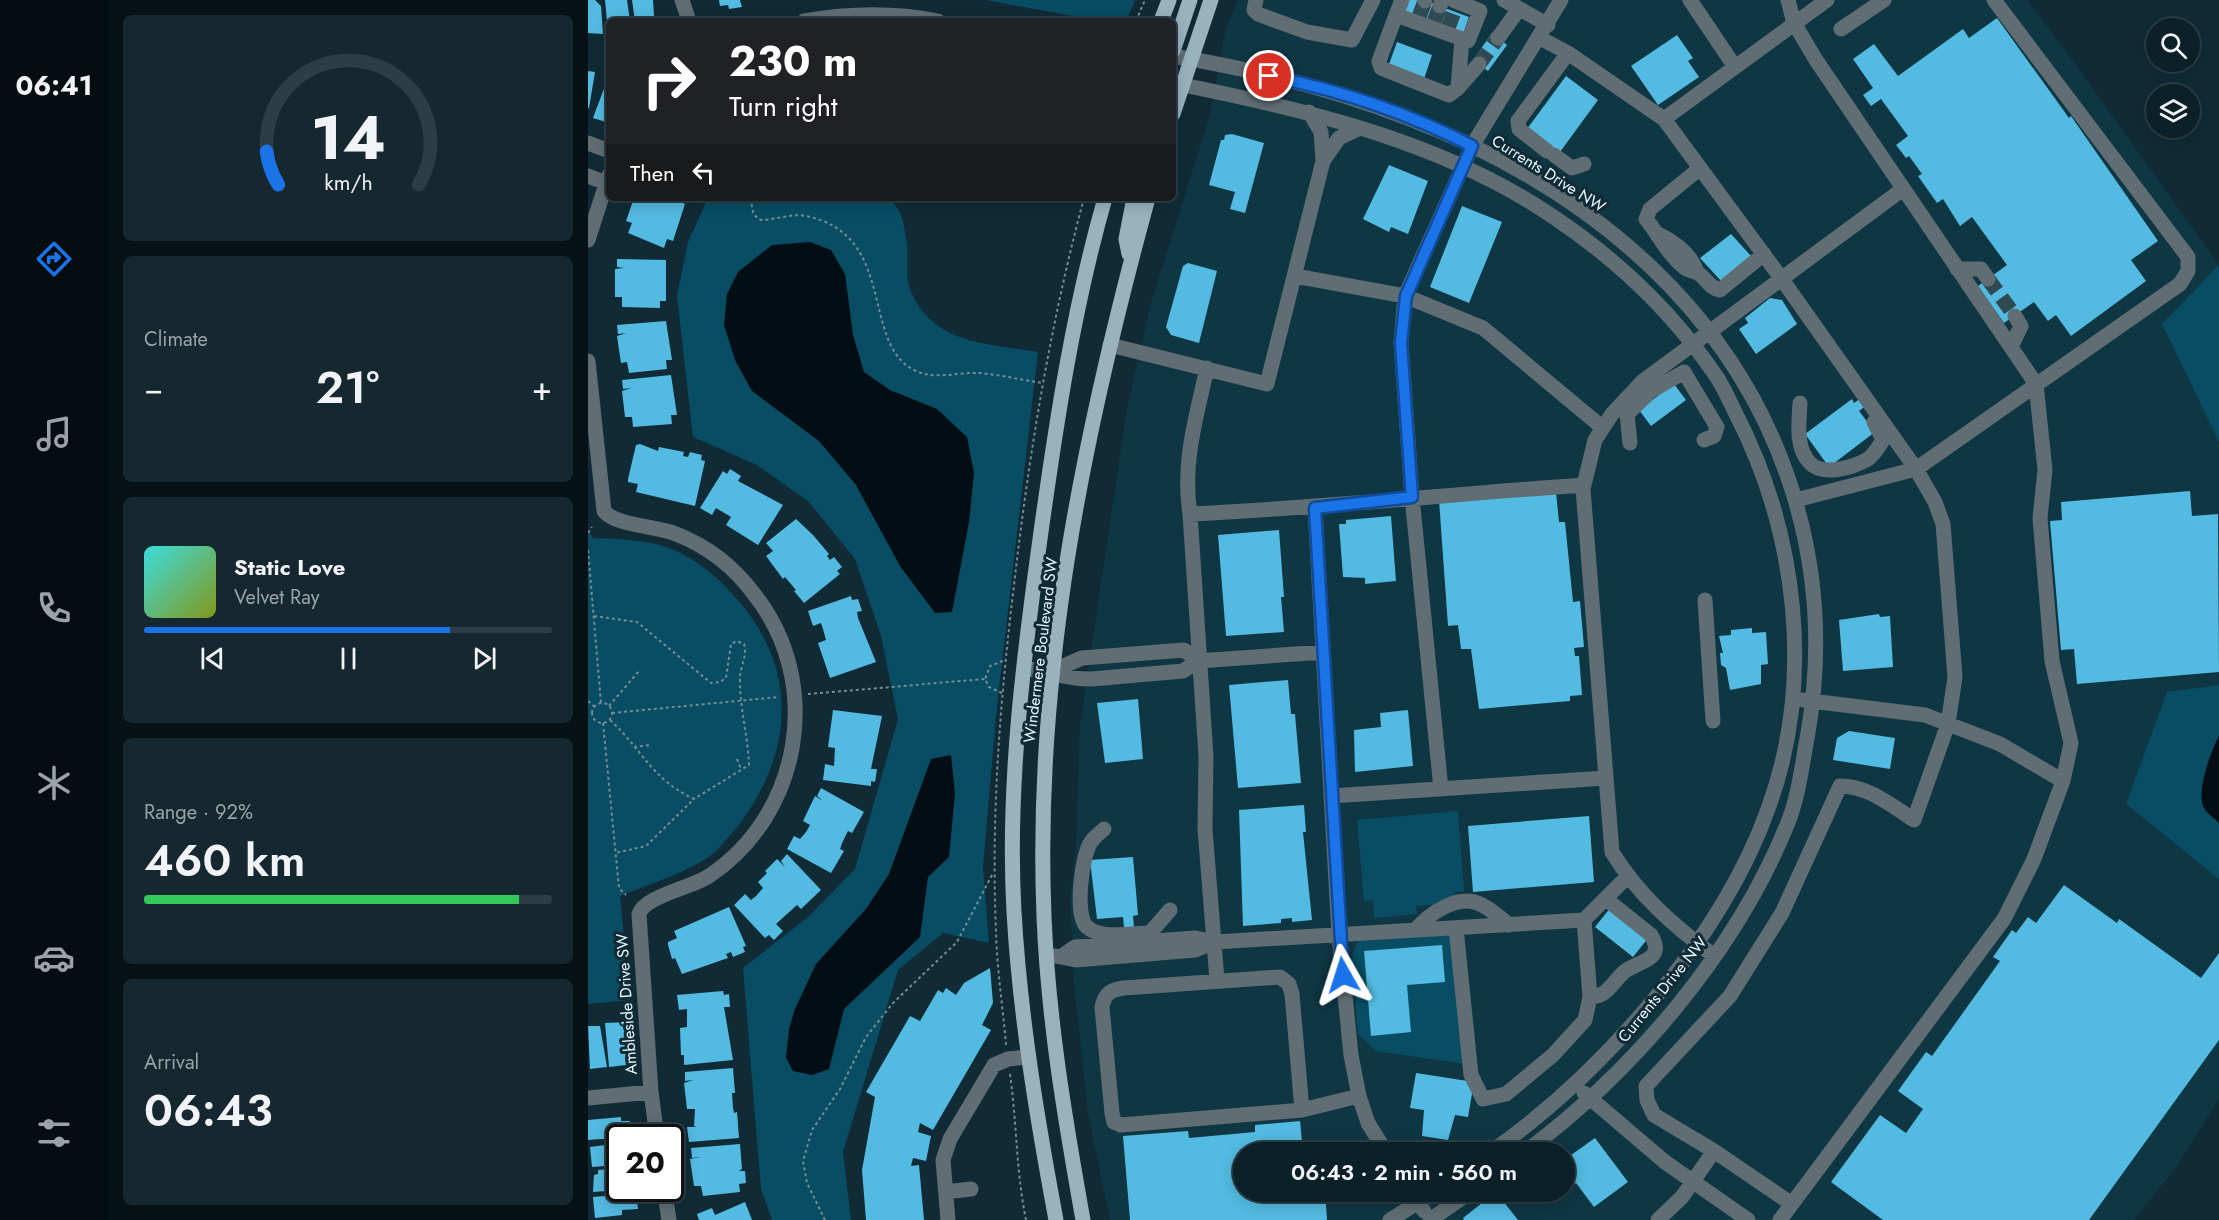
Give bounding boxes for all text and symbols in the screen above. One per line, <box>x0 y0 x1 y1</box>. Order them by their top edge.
map controls <box>2146 18 2200 138</box>
button: search <box>2146 18 2200 72</box>
text: 230 m <box>729 31 857 92</box>
icon: right <box>630 42 708 120</box>
pin <box>1243 50 1294 101</box>
icon: arrive <box>1252 59 1285 92</box>
text: 06:41 <box>15 66 93 105</box>
button: layers <box>2146 84 2200 138</box>
text: Turn right <box>729 87 837 126</box>
text: 14 <box>310 92 386 182</box>
street label: Currents Drive NW <box>1487 129 1610 218</box>
icon: left <box>687 156 720 189</box>
text: Then <box>630 157 675 189</box>
text: km/h <box>324 167 372 198</box>
icon: directions <box>33 238 75 280</box>
text: Climate <box>144 325 208 354</box>
text: 21° <box>316 355 379 420</box>
text: − <box>144 365 163 412</box>
text: + <box>532 365 552 412</box>
icon: music <box>33 413 75 455</box>
text: Static Love <box>234 551 345 583</box>
street label: Windermere Boulevard SW <box>1018 556 1063 744</box>
text: Velvet Ray <box>234 583 320 612</box>
icon: phone <box>33 587 75 629</box>
icon: previous <box>196 642 229 675</box>
icon: pause <box>332 642 365 675</box>
icon: next <box>468 642 501 675</box>
icon: climate <box>33 762 75 804</box>
text: Range · 92% <box>144 798 253 827</box>
text: 460 km <box>144 828 305 893</box>
street label: Currents Drive NW <box>1612 931 1712 1047</box>
street label: Ambleside Drive SW <box>610 932 643 1076</box>
icon: car <box>33 937 75 979</box>
position arrow <box>1311 943 1375 1007</box>
text: Arrival <box>144 1048 199 1077</box>
text: 06:43 <box>144 1078 273 1143</box>
icon: filters <box>33 1112 75 1154</box>
speed limit sign: 20 <box>606 1124 684 1202</box>
text: 06:43 · 2 min · 560 m <box>1291 1156 1517 1188</box>

